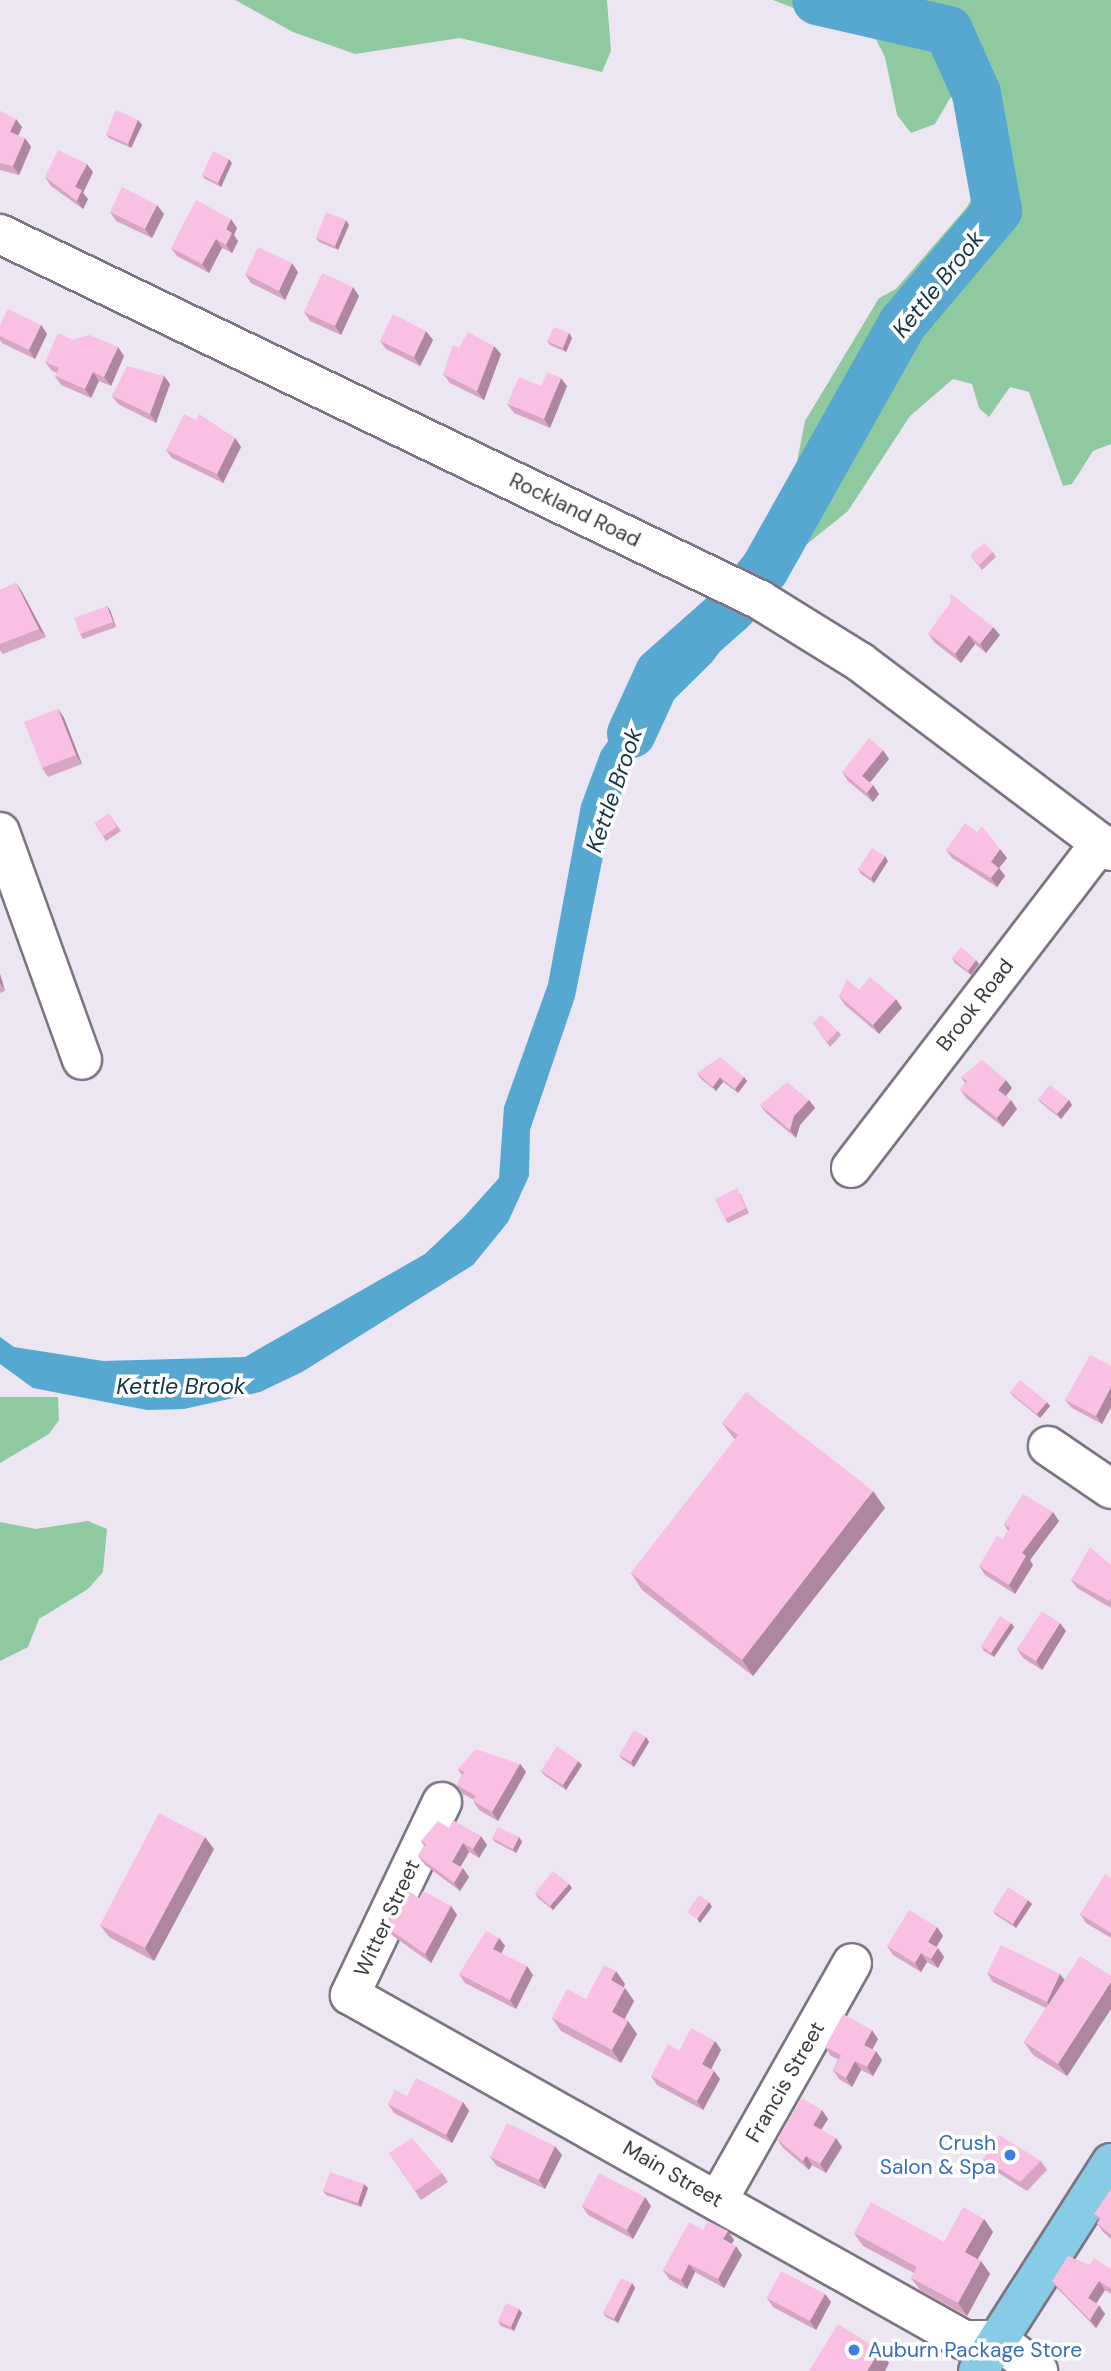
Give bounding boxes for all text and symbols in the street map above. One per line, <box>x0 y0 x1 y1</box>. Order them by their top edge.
water label: Kettle Brook <box>887 225 989 343</box>
street label: Rockland Road <box>505 467 645 553</box>
water label: Kettle Brook <box>580 724 648 856</box>
street label: Brook Road <box>931 954 1019 1056</box>
water label: Kettle Brook <box>116 1372 246 1400</box>
street label: Witter Street <box>349 1855 425 1981</box>
street label: Francis Street <box>740 2017 830 2147</box>
place label: Crush Salon & Spa <box>880 2130 996 2180</box>
street label: Main Street <box>619 2135 727 2213</box>
marker: Crush Salon & Spa <box>1002 2147 1018 2163</box>
place label: Auburn Package Store <box>868 2337 1082 2363</box>
marker: Auburn Package Store <box>846 2342 862 2358</box>

